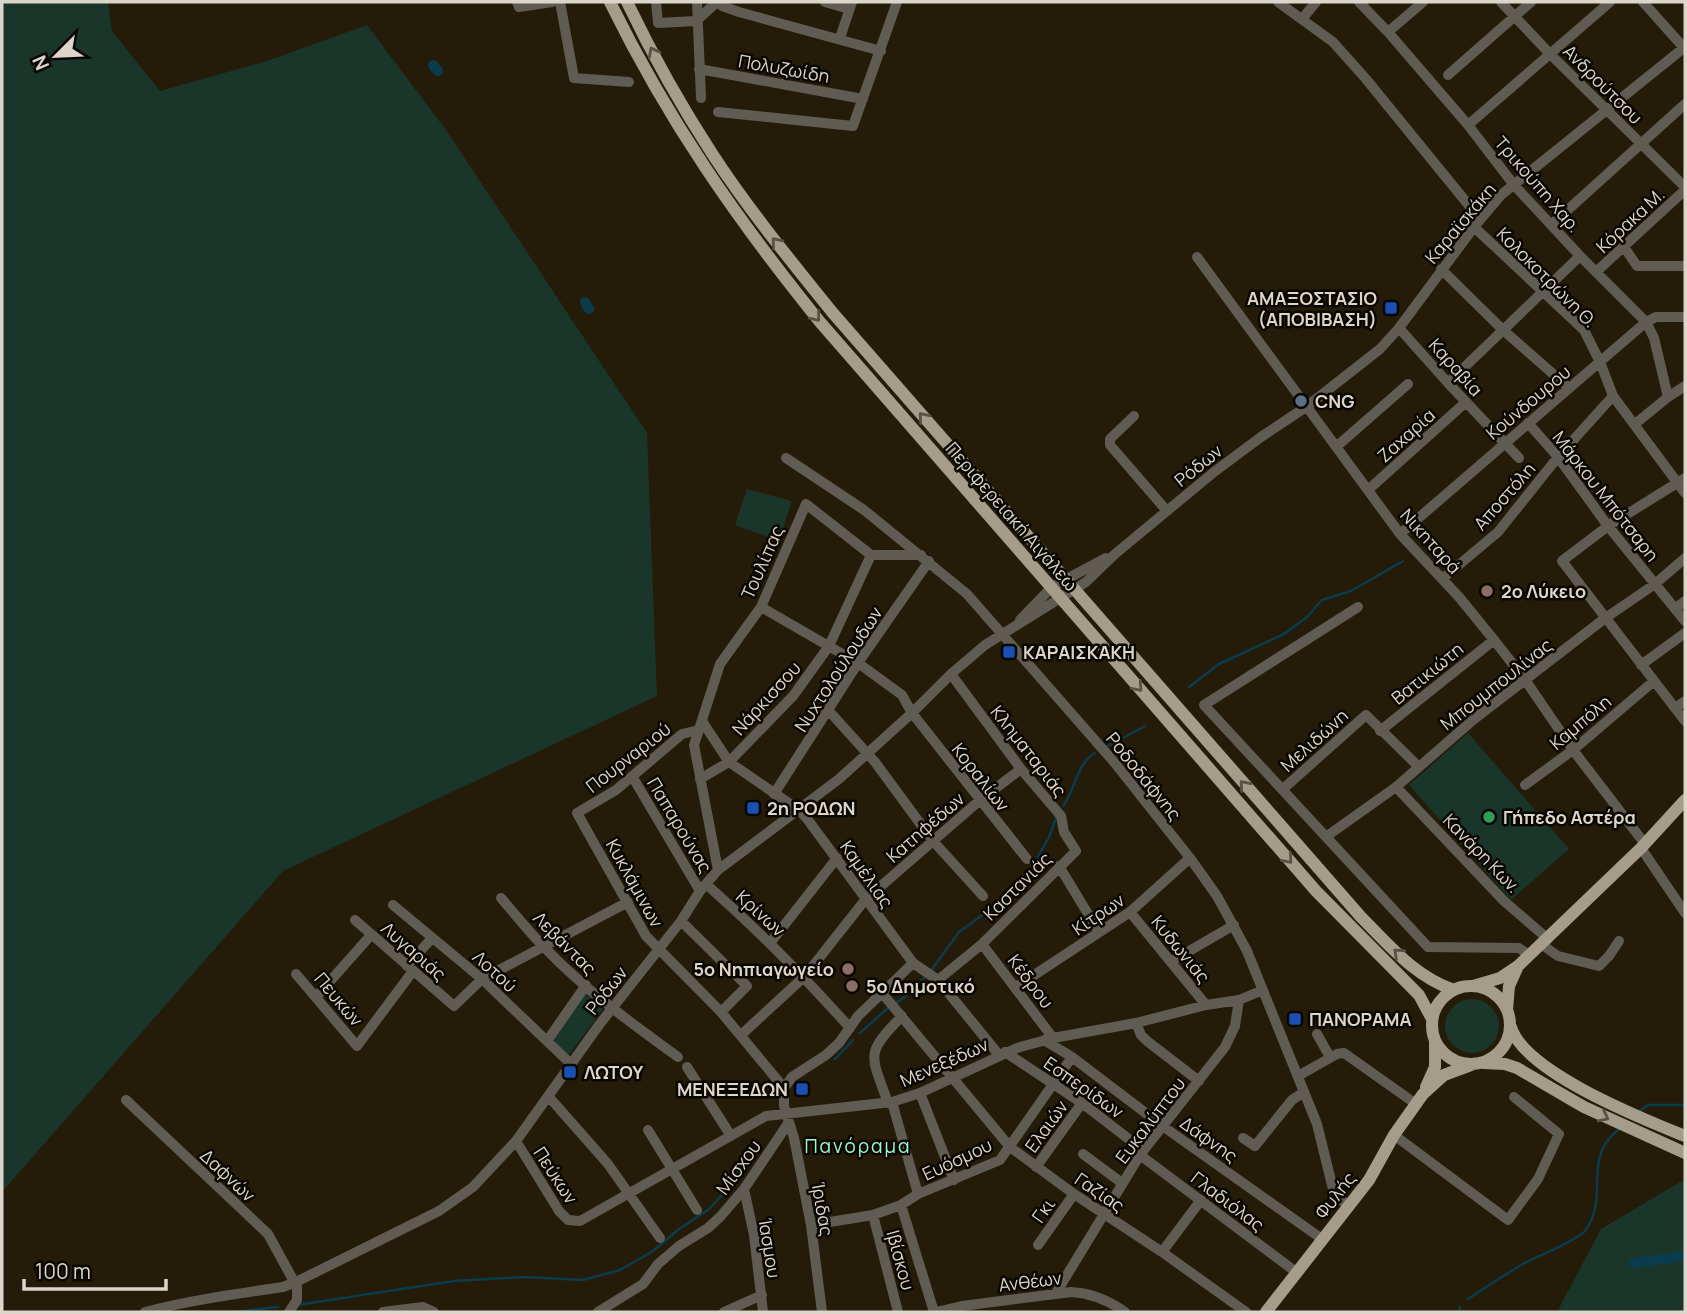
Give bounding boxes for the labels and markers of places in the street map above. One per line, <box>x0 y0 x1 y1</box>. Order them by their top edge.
place label: ΑΜΑΞΟΣΤΑΣΙΟ (ΑΠΟΒΙΒΑΣΗ) <box>1247 286 1377 331</box>
marker: ΑΜΑΞΟΣΤΑΣΙΟ (ΑΠΟΒΙΒΑΣΗ) <box>1383 300 1399 316</box>
place label: CNG <box>1315 389 1354 413</box>
marker: CNG <box>1293 393 1309 409</box>
place label: 2ο Λύκειο <box>1501 579 1586 603</box>
marker: 2ο Λύκειο <box>1479 583 1495 599</box>
place label: ΚΑΡΑΙΣΚΑΚΗ <box>1023 640 1135 664</box>
marker: ΚΑΡΑΙΣΚΑΚΗ <box>1001 644 1017 660</box>
place label: 2η ΡΟΔΩΝ <box>767 796 855 820</box>
marker: 2η ΡΟΔΩΝ <box>745 800 761 816</box>
place label: Γήπεδο Αστέρα <box>1503 805 1636 829</box>
marker: Γήπεδο Αστέρα <box>1481 809 1497 825</box>
place label: 5ο Νηπιαγωγείο <box>694 957 834 981</box>
marker: 5ο Νηπιαγωγείο <box>840 961 856 977</box>
place label: 5ο Δημοτικό <box>866 974 975 998</box>
marker: 5ο Δημοτικό <box>844 978 860 994</box>
place label: ΠΑΝΟΡΑΜΑ <box>1309 1007 1412 1031</box>
marker: ΠΑΝΟΡΑΜΑ <box>1287 1011 1303 1027</box>
place label: ΛΩΤΟΥ <box>584 1060 643 1084</box>
marker: ΛΩΤΟΥ <box>562 1064 578 1080</box>
place label: ΜΕΝΕΞΕΔΩΝ <box>677 1077 788 1101</box>
marker: ΜΕΝΕΞΕΔΩΝ <box>794 1081 810 1097</box>

